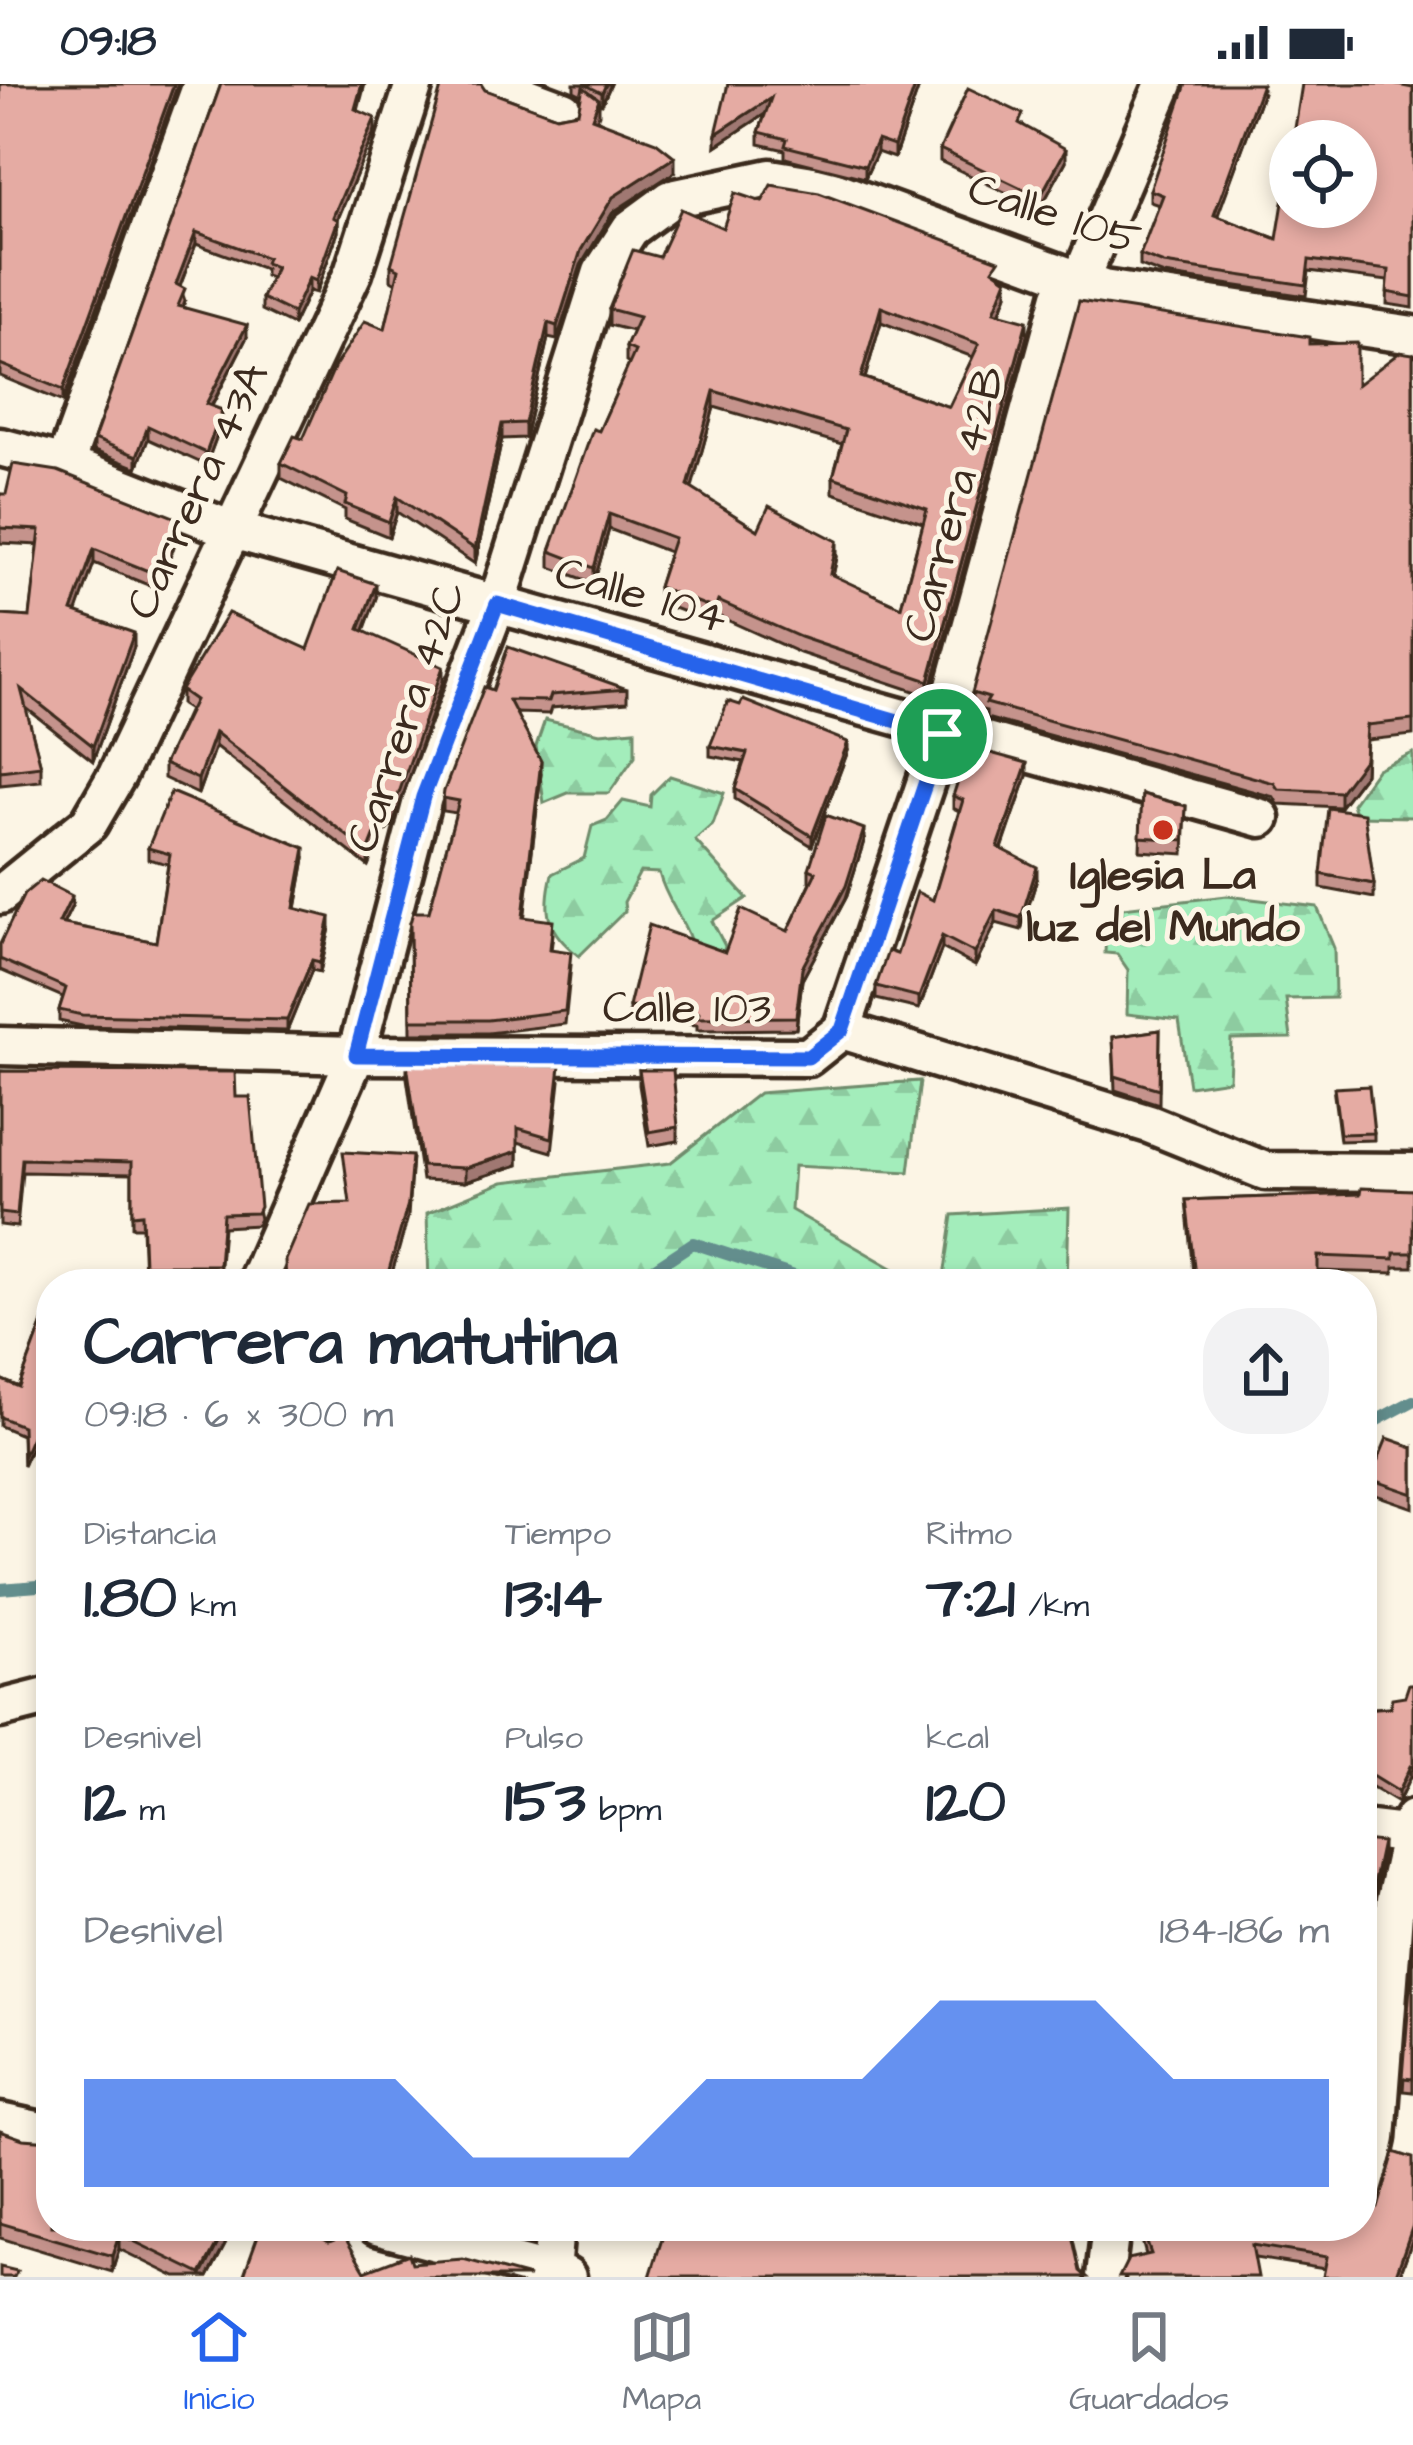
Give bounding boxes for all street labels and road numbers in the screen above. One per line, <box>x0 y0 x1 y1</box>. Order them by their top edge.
street label: Calle 105 <box>960 158 1148 272</box>
street label: Carrera 43A <box>111 352 285 630</box>
street label: Carrera 42B <box>888 359 1022 649</box>
street label: Calle 104 <box>548 542 734 650</box>
street label: Carrera 42C <box>332 573 482 861</box>
street label: Calle 103 <box>603 978 771 1040</box>

